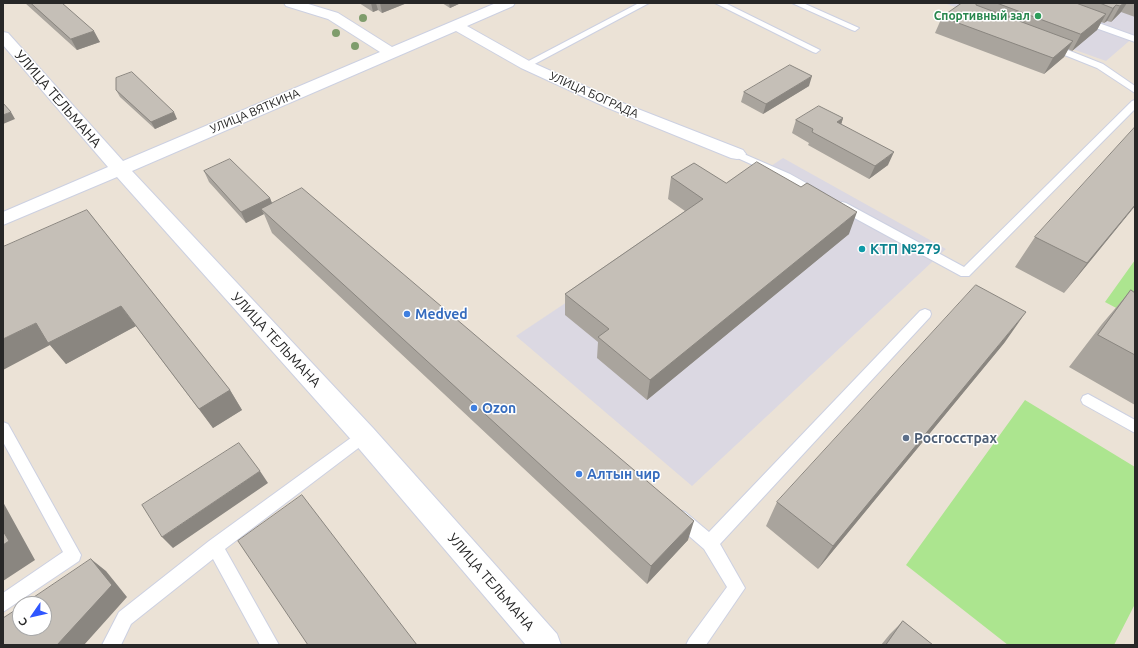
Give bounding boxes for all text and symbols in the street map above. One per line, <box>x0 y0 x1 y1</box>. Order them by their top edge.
place label: Спортивный зал <box>934 9 1030 23</box>
marker: Спортивный зал <box>1033 11 1043 21</box>
street label: УЛИЦА ТЕЛЬМАНА <box>11 47 105 151</box>
street label: УЛИЦА БОГРАДА <box>547 69 641 121</box>
street label: УЛИЦА ВЯТКИНА <box>208 86 302 136</box>
place label: КТП №279 <box>870 241 941 257</box>
marker: КТП №279 <box>857 244 867 254</box>
street label: УЛИЦА ТЕЛЬМАНА <box>228 289 324 391</box>
place label: Medved <box>415 306 468 322</box>
marker: Medved <box>402 309 412 319</box>
place label: Ozon <box>482 400 516 416</box>
marker: Ozon <box>469 403 479 413</box>
place label: Росгосстрах <box>914 430 997 446</box>
marker: Росгосстрах <box>901 433 911 443</box>
place label: Алтын чир <box>587 466 660 482</box>
marker: Алтын чир <box>574 469 584 479</box>
street label: УЛИЦА ТЕЛЬМАНА <box>444 530 538 634</box>
north arrow <box>12 596 52 636</box>
text: С <box>16 616 30 628</box>

